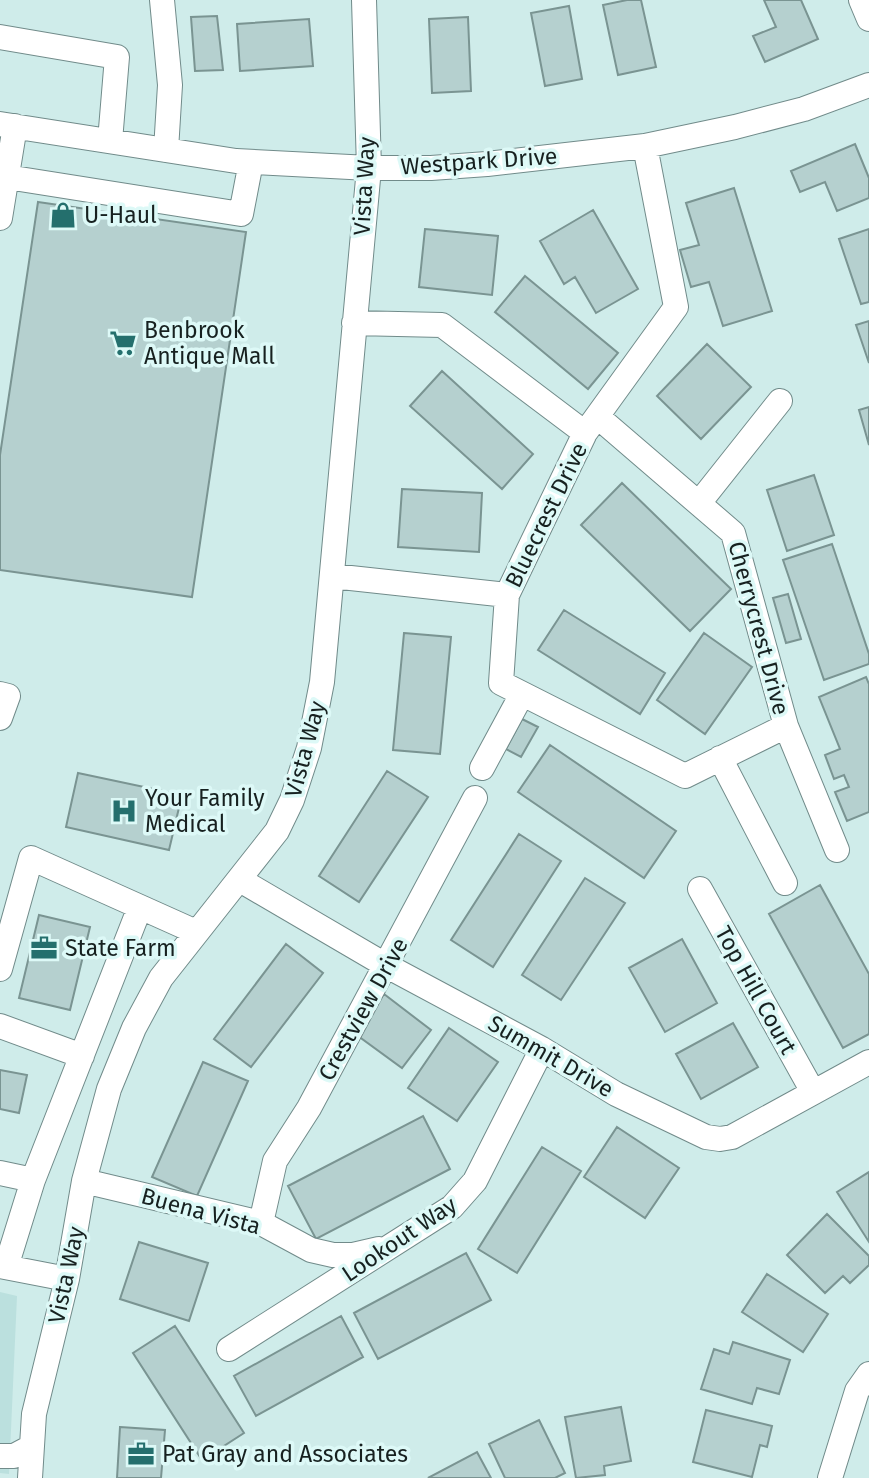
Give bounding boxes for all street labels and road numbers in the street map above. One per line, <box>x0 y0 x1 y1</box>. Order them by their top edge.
street label: Vista Way <box>347 135 381 236</box>
street label: Westpark Drive <box>400 142 558 180</box>
street label: Bluecrest Drive <box>499 438 593 592</box>
street label: Cherrycrest Drive <box>722 538 796 718</box>
street label: Vista Way <box>279 697 331 800</box>
street label: Top Hill Court <box>709 921 803 1059</box>
street label: Crestview Drive <box>312 933 414 1085</box>
street label: Summit Drive <box>483 1009 619 1103</box>
street label: Buena Vista <box>138 1182 264 1240</box>
street label: Lookout Way <box>336 1190 462 1288</box>
street label: Vista Way <box>42 1223 90 1326</box>

